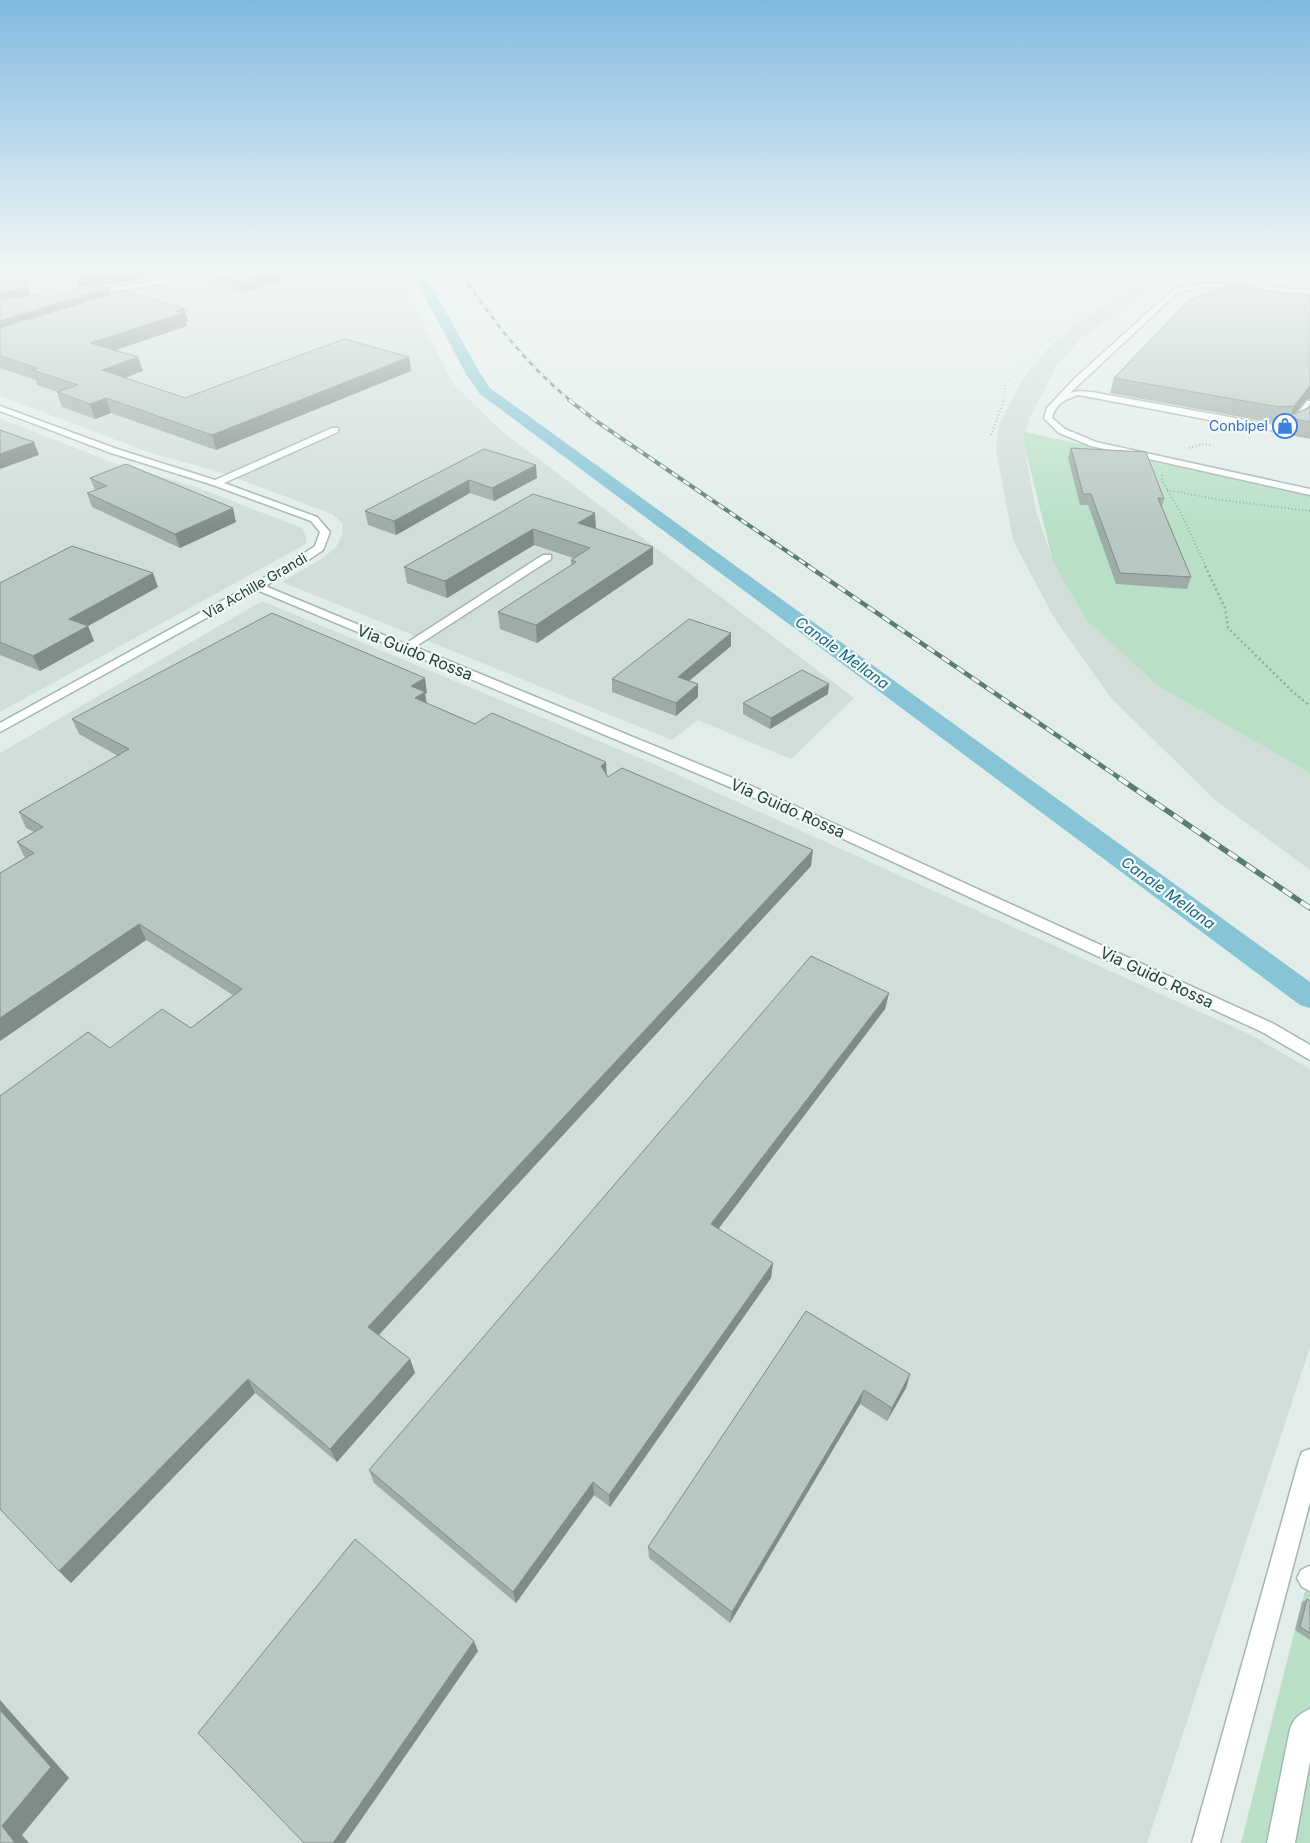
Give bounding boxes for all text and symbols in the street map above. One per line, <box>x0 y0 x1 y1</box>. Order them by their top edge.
shop icon: Conbipel <box>1272 413 1298 439</box>
place label: Conbipel <box>1209 417 1268 434</box>
street label: Via Achille Grandi <box>200 549 310 622</box>
water label: Canale Mellana <box>792 612 893 693</box>
street label: Via Guido Rossa <box>354 620 476 684</box>
street label: Via Guido Rossa <box>728 774 848 842</box>
water label: Canale Mellana <box>1118 852 1219 933</box>
street label: Via Guido Rossa <box>1097 942 1217 1012</box>

